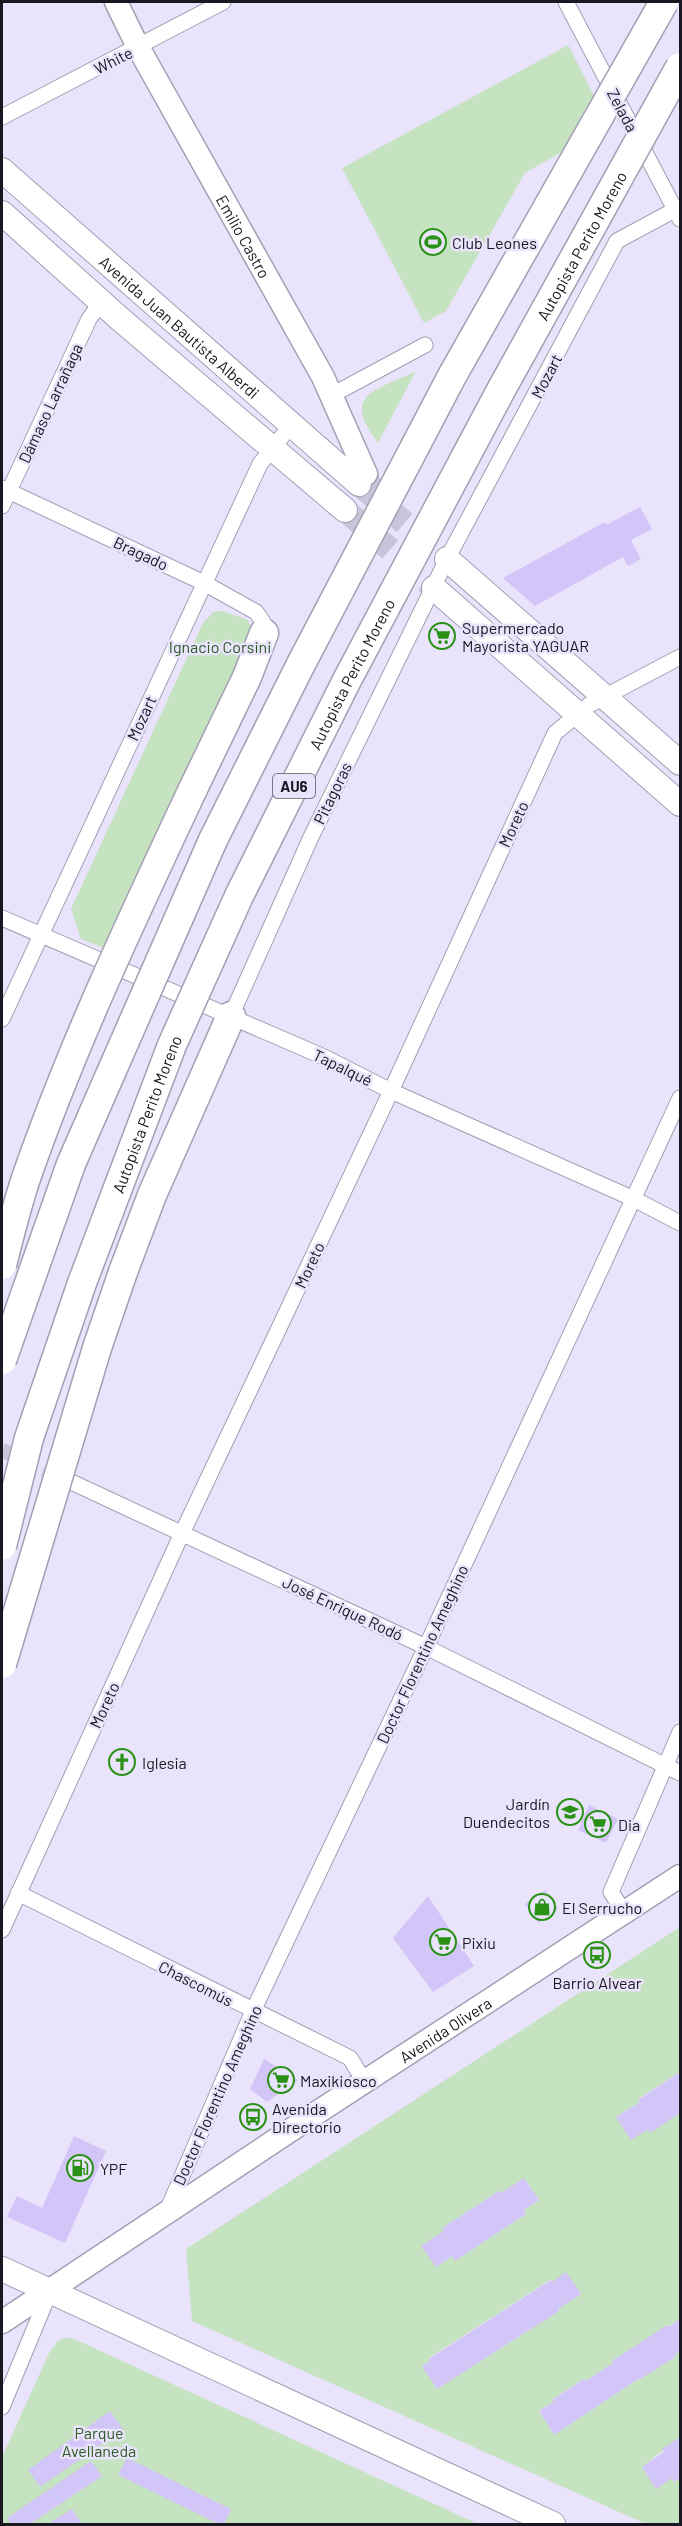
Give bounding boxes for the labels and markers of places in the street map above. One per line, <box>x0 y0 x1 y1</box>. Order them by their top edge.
sports icon: Club Leones <box>418 227 448 257</box>
place label: Club Leones <box>452 233 537 252</box>
place label: Supermercado Mayorista YAGUAR <box>462 618 589 655</box>
supermarket icon: Supermercado Mayorista YAGUAR <box>427 621 457 651</box>
church icon: Iglesia <box>107 1747 137 1777</box>
place label: Iglesia <box>142 1753 187 1772</box>
place label: Jardín Duendecitos <box>463 1794 550 1831</box>
school or university icon: Jardín Duendecitos <box>555 1797 585 1827</box>
supermarket icon: Dia <box>583 1809 613 1839</box>
place label: Dia <box>618 1815 640 1834</box>
shop icon: El Serrucho <box>527 1892 557 1922</box>
place label: El Serrucho <box>562 1898 642 1917</box>
supermarket icon: Pixiu <box>428 1927 458 1957</box>
place label: Pixiu <box>462 1933 496 1952</box>
bus stop icon: Barrio Alvear <box>582 1940 612 1970</box>
place label: Barrio Alvear <box>553 1973 642 1992</box>
supermarket icon: Maxikiosco <box>266 2065 296 2095</box>
place label: Maxikiosco <box>300 2071 377 2090</box>
place label: Avenida Directorio <box>272 2099 342 2136</box>
bus stop icon: Avenida Directorio <box>238 2102 268 2132</box>
fuel station icon: YPF <box>65 2153 95 2183</box>
place label: YPF <box>100 2159 127 2178</box>

